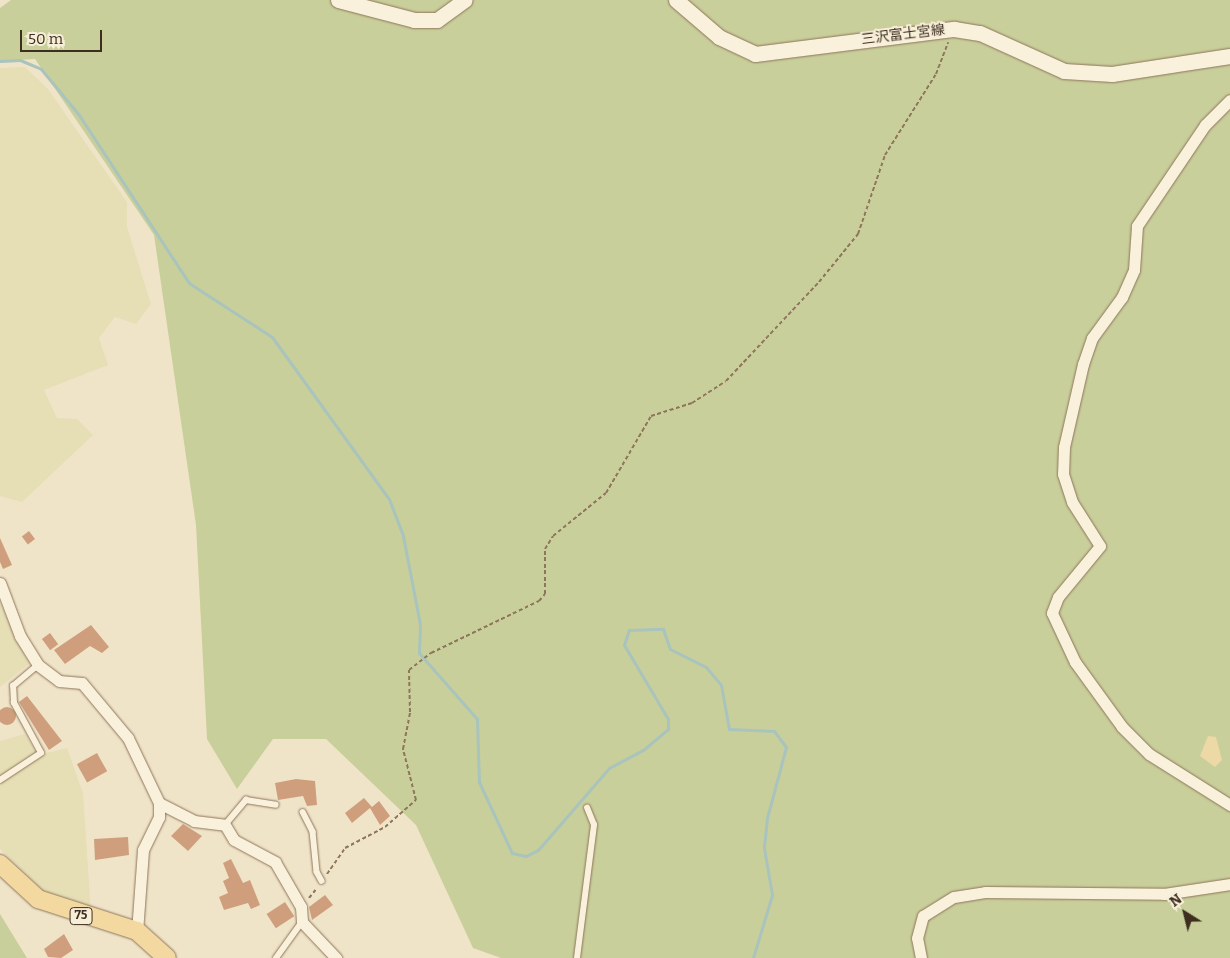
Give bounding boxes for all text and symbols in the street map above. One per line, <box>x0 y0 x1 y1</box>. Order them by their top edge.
scale bar <box>22 20 105 52</box>
street label: 三沢富士宮線 <box>860 22 946 48</box>
text: 50 m <box>28 30 63 48</box>
north arrow <box>1160 888 1210 938</box>
text: N <box>1167 890 1185 911</box>
road number: 75 <box>68 906 94 926</box>

